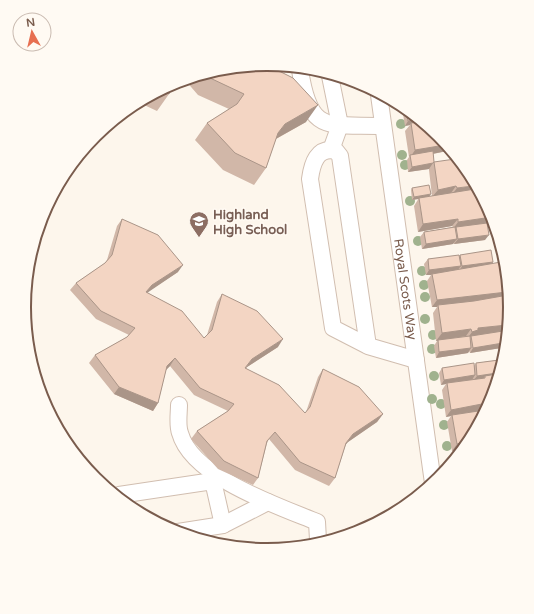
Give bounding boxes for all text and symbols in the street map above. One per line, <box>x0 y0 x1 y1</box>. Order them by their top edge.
north arrow <box>12 12 52 52</box>
text: N <box>25 16 36 30</box>
place label: Highland High School <box>213 207 287 238</box>
school or university icon: Highland High School <box>188 210 210 238</box>
street label: Royal Scots Way <box>390 238 420 341</box>

